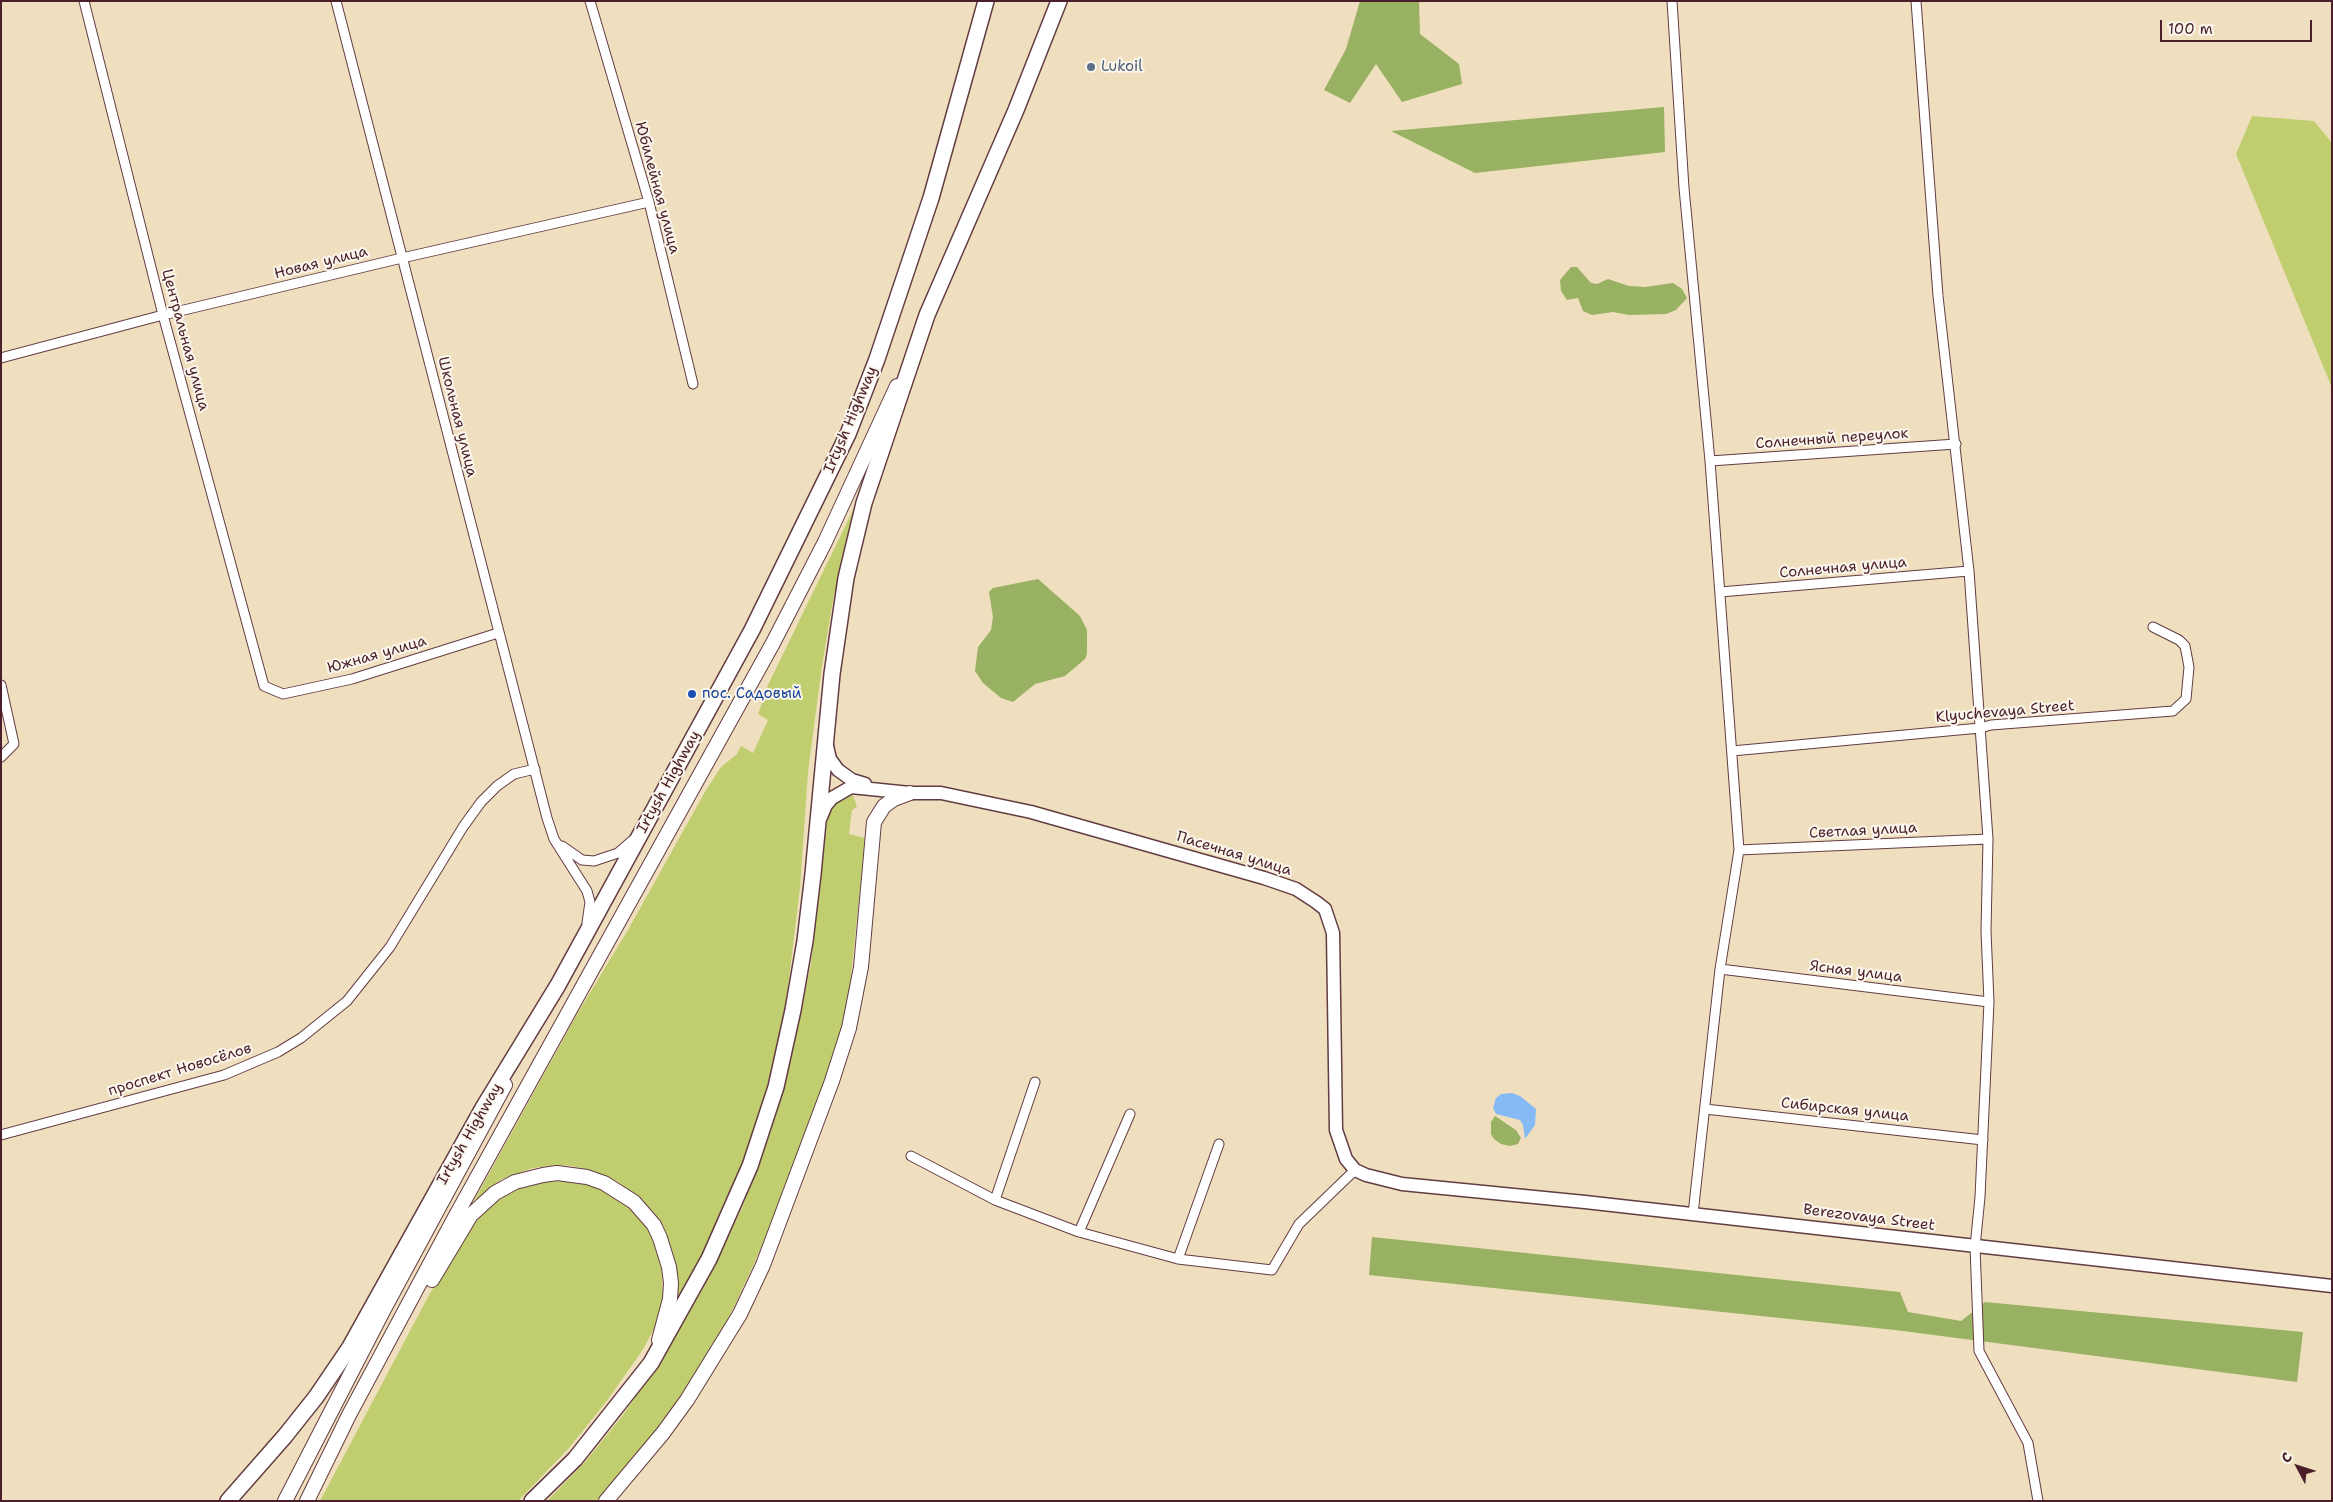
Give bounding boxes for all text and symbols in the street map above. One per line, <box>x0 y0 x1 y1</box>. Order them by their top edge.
scale bar <box>2163 10 2316 42</box>
text: 100 m <box>2168 19 2213 39</box>
place label: Lukoil <box>1101 58 1143 76</box>
marker: Lukoil <box>1085 61 1097 73</box>
street label: Юбилейная улица <box>631 120 683 256</box>
street label: Новая улица <box>272 243 370 283</box>
street label: Центральная улица <box>157 267 213 413</box>
street label: Школьная улица <box>433 355 481 479</box>
street label: Irtysh Highway <box>820 364 882 476</box>
street label: Солнечный переулок <box>1755 425 1909 453</box>
street label: Солнечная улица <box>1779 553 1907 583</box>
street label: Южная улица <box>325 632 429 678</box>
place label: пос. Садовый <box>702 685 802 703</box>
marker: пос. Садовый <box>686 688 698 700</box>
street label: Klyuchevaya Street <box>1935 697 2075 727</box>
street label: Irtysh Highway <box>633 728 705 836</box>
street label: Светлая улица <box>1809 819 1917 843</box>
street label: Пасечная улица <box>1174 828 1294 880</box>
street label: Ясная улица <box>1809 957 1903 987</box>
street label: проспект Новосёлов <box>106 1040 254 1100</box>
street label: Irtysh Highway <box>434 1080 506 1188</box>
street label: Сибирская улица <box>1780 1094 1910 1126</box>
street label: Berezovaya Street <box>1802 1201 1936 1235</box>
north arrow <box>2273 1442 2323 1492</box>
text: С <box>2277 1448 2296 1466</box>

